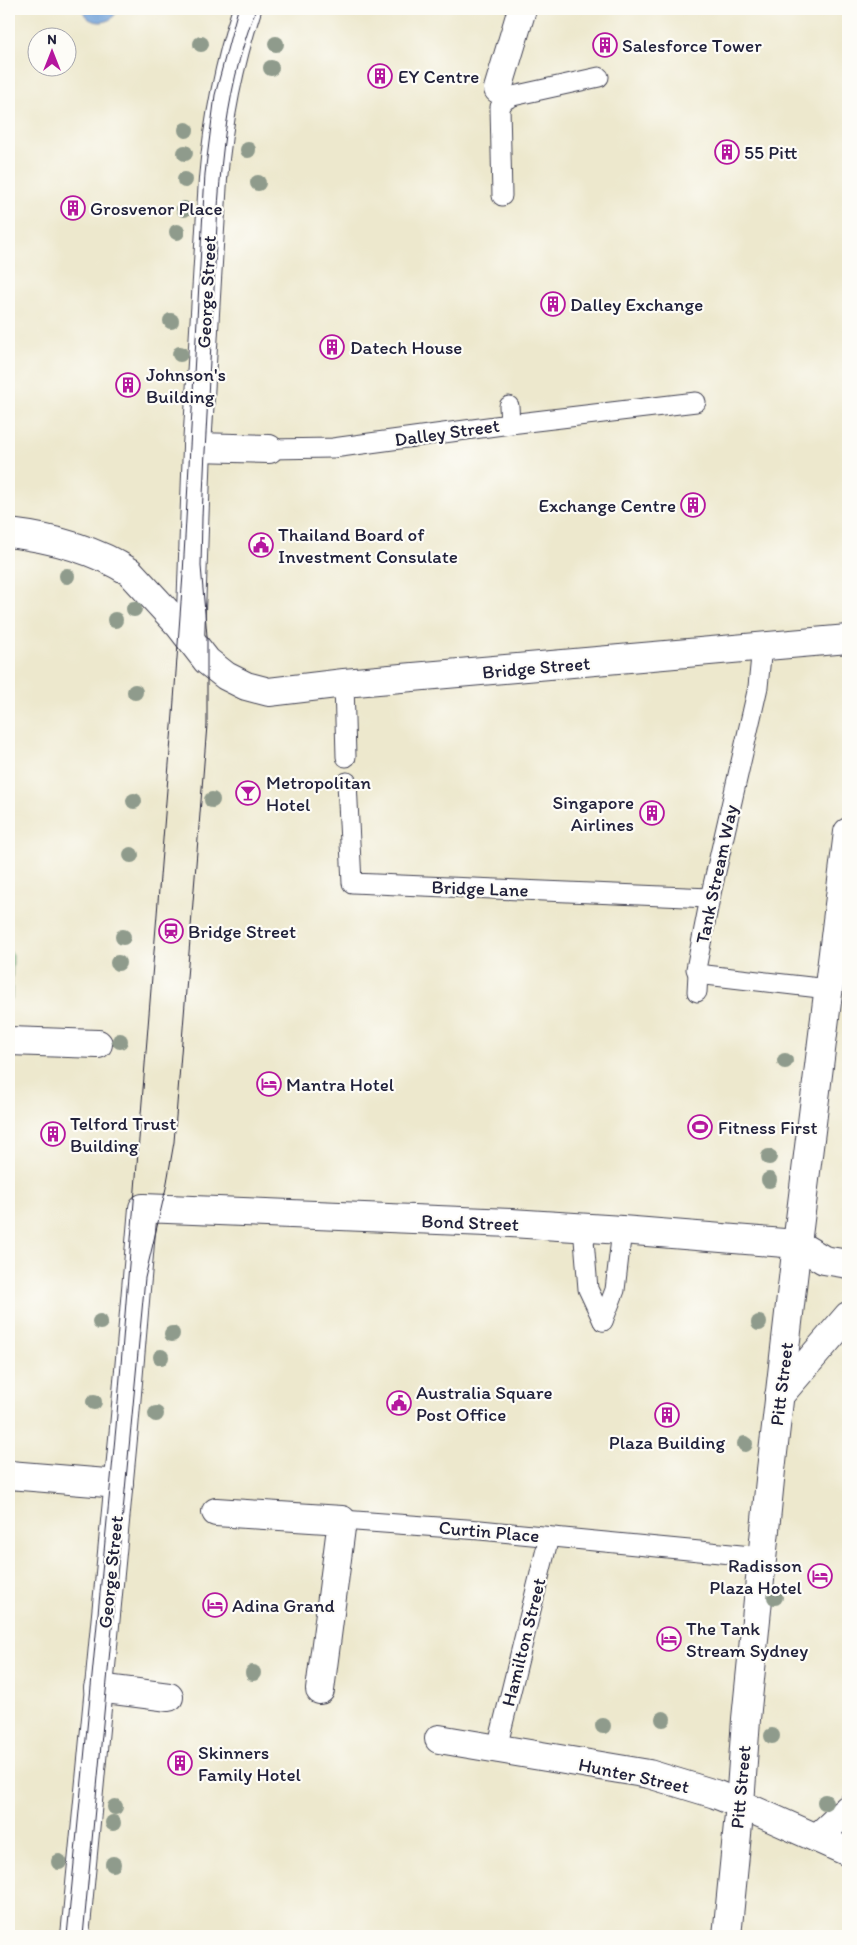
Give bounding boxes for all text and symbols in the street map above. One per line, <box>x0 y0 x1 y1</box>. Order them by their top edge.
north arrow <box>28 28 78 78</box>
text: N <box>47 31 57 48</box>
building icon: Salesforce Tower <box>592 32 618 58</box>
place label: Salesforce Tower <box>622 34 762 57</box>
building icon: EY Centre <box>367 63 393 89</box>
place label: EY Centre <box>398 65 479 88</box>
building icon: 55 Pitt <box>714 139 740 165</box>
place label: 55 Pitt <box>744 141 797 164</box>
building icon: Grosvenor Place <box>60 195 86 221</box>
place label: Grosvenor Place <box>90 197 223 220</box>
street label: George Street <box>192 235 221 349</box>
building icon: Dalley Exchange <box>540 291 566 317</box>
place label: Dalley Exchange <box>570 293 703 316</box>
building icon: Datech House <box>319 334 345 360</box>
place label: Datech House <box>350 336 462 359</box>
place label: Johnson's Building <box>146 363 226 408</box>
building icon: Johnson's Building <box>115 372 141 398</box>
street label: Dalley Street <box>393 414 501 451</box>
building icon: Exchange Centre <box>680 492 706 518</box>
place label: Exchange Centre <box>539 494 676 517</box>
place label: Thailand Board of Investment Consulate <box>278 523 458 568</box>
public building icon: Thailand Board of Investment Consulate <box>248 532 274 558</box>
street label: Bridge Street <box>481 651 591 684</box>
place label: Metropolitan Hotel <box>266 771 371 816</box>
bar icon: Metropolitan Hotel <box>235 780 261 806</box>
place label: Singapore Airlines <box>552 791 634 836</box>
building icon: Singapore Airlines <box>639 800 665 826</box>
street label: Tank Stream Way <box>690 802 742 946</box>
street label: Bridge Lane <box>431 875 529 902</box>
station icon: Bridge Street <box>158 918 184 944</box>
place label: Bridge Street <box>188 920 296 943</box>
hotel icon: Mantra Hotel <box>256 1071 282 1097</box>
place label: Mantra Hotel <box>286 1073 395 1096</box>
place label: Telford Trust Building <box>70 1112 176 1157</box>
sports icon: Fitness First <box>687 1114 713 1140</box>
place label: Fitness First <box>718 1116 818 1139</box>
building icon: Telford Trust Building <box>40 1121 66 1147</box>
street label: Bond Street <box>421 1209 519 1236</box>
street label: Pitt Street <box>765 1341 798 1427</box>
place label: Australia Square Post Office <box>416 1381 553 1426</box>
public building icon: Australia Square Post Office <box>386 1390 412 1416</box>
building icon: Plaza Building <box>654 1402 680 1428</box>
place label: Plaza Building <box>609 1431 725 1454</box>
street label: George Street <box>93 1515 128 1629</box>
street label: Curtin Place <box>438 1516 540 1547</box>
place label: Radisson Plaza Hotel <box>709 1554 803 1599</box>
hotel icon: Radisson Plaza Hotel <box>807 1563 833 1589</box>
street label: Hamilton Street <box>496 1575 551 1709</box>
hotel icon: Adina Grand <box>202 1592 228 1618</box>
place label: Adina Grand <box>232 1594 335 1617</box>
place label: The Tank Stream Sydney <box>686 1617 808 1662</box>
hotel icon: The Tank Stream Sydney <box>656 1626 682 1652</box>
place label: Skinners Family Hotel <box>198 1741 301 1786</box>
street label: Pitt Street <box>725 1744 756 1830</box>
building icon: Skinners Family Hotel <box>167 1750 193 1776</box>
street label: Hunter Street <box>576 1753 691 1798</box>

